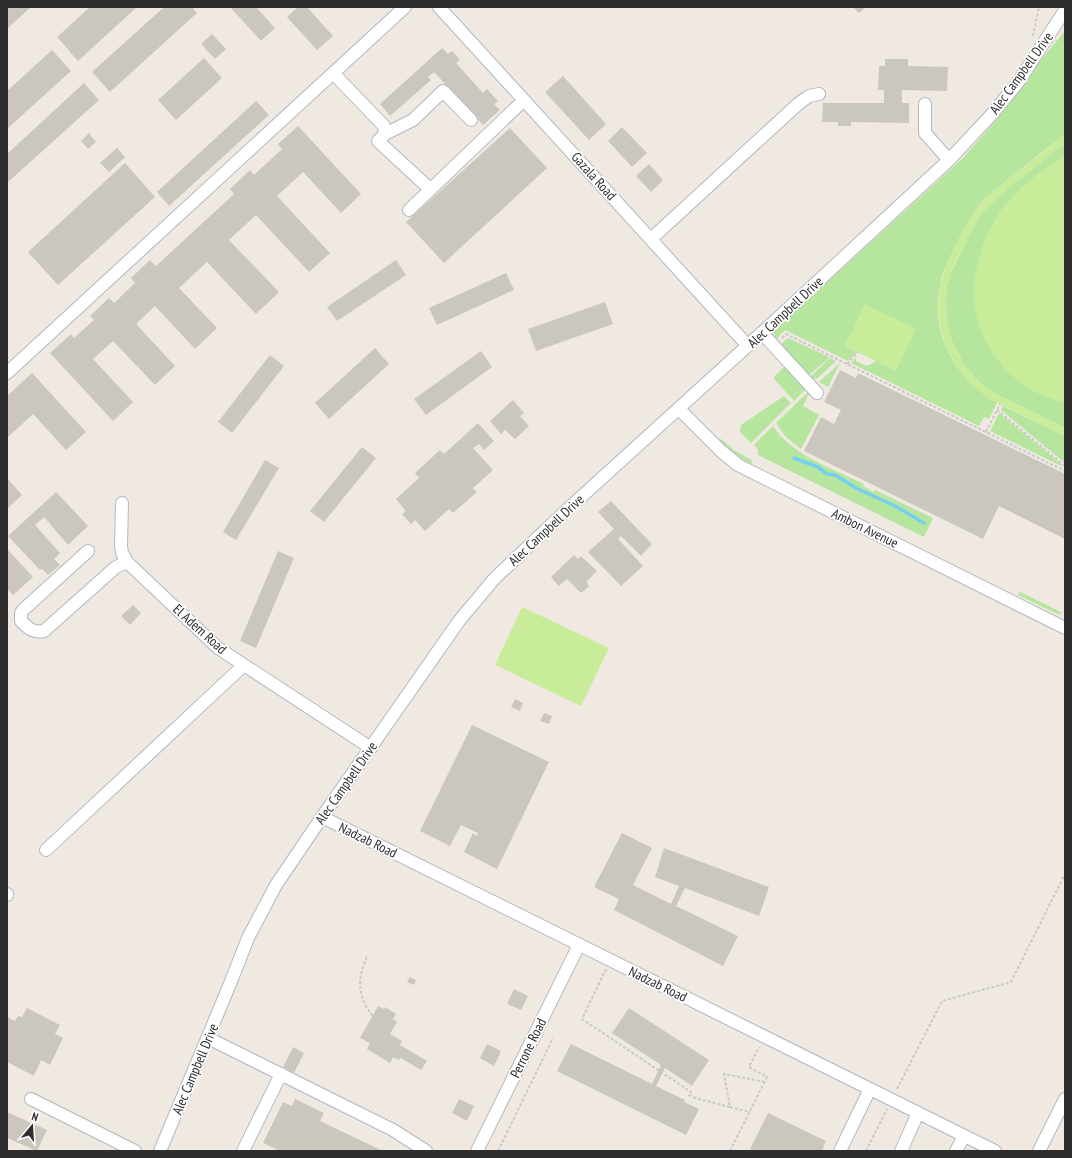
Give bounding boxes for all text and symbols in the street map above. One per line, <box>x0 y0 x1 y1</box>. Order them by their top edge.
street label: Alec Campbell Drive <box>985 28 1057 118</box>
street label: Gazala Road <box>568 148 620 204</box>
street label: Alec Campbell Drive <box>743 272 827 352</box>
street label: Alec Campbell Drive <box>504 490 588 570</box>
street label: Ambon Avenue <box>829 504 901 552</box>
street label: El Adem Road <box>169 600 231 658</box>
street label: Alec Campbell Drive <box>311 738 381 828</box>
street label: Nadzab Road <box>336 818 400 862</box>
street label: Nadzab Road <box>626 962 690 1006</box>
street label: Perrone Road <box>506 1015 550 1081</box>
street label: Alec Campbell Drive <box>168 1021 222 1117</box>
north arrow <box>12 1106 52 1146</box>
text: N <box>30 1109 40 1124</box>

